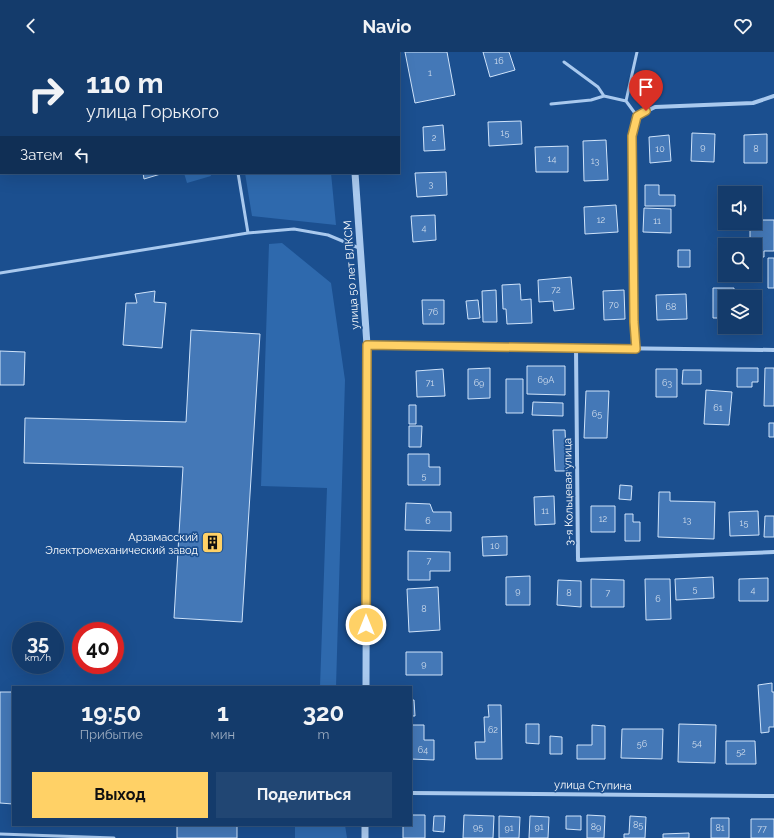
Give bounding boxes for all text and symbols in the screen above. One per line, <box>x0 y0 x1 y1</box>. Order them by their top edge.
icon: back <box>20 15 42 37</box>
icon: heart <box>732 15 754 37</box>
text: Navio <box>362 16 412 37</box>
house number: 16 <box>494 56 504 66</box>
text: 110 m <box>86 67 164 100</box>
icon: right <box>20 68 72 120</box>
house number: 1 <box>428 68 432 78</box>
pin <box>629 70 663 111</box>
icon: arrive <box>635 76 657 98</box>
text: улица Горького <box>86 101 219 122</box>
house number: 15 <box>501 128 509 138</box>
house number: 2 <box>432 133 437 143</box>
house number: 9 <box>700 142 706 152</box>
icon: left <box>71 144 93 166</box>
house number: 10 <box>655 144 665 154</box>
house number: 8 <box>753 144 759 154</box>
text: Затем <box>20 146 63 164</box>
house number: 14 <box>548 154 556 164</box>
house number: 13 <box>591 156 600 166</box>
house number: 3 <box>429 179 434 189</box>
map controls <box>718 186 762 334</box>
button: sound <box>718 186 762 230</box>
house number: 12 <box>597 215 606 225</box>
house number: 11 <box>653 216 661 226</box>
street label: улица 50 лет ВЛКСМ <box>341 220 362 330</box>
house number: 4 <box>422 223 427 233</box>
button: search <box>718 238 762 282</box>
house number: 72 <box>551 285 561 295</box>
button: layers <box>718 290 762 334</box>
house number: 70 <box>609 300 620 310</box>
house number: 68 <box>666 302 676 312</box>
house number: 76 <box>428 307 439 317</box>
house number: 69А <box>538 375 554 385</box>
house number: 71 <box>426 378 434 388</box>
house number: 69 <box>474 378 484 388</box>
house number: 63 <box>662 378 672 388</box>
house number: 61 <box>713 403 723 413</box>
house number: 65 <box>592 409 602 419</box>
street label: 3-я Кольцевая улица <box>561 438 576 546</box>
house number: 5 <box>422 471 427 481</box>
house number: 11 <box>541 506 549 516</box>
house number: 12 <box>599 514 608 524</box>
house number: 13 <box>683 515 692 525</box>
house number: 6 <box>425 516 431 526</box>
house number: 15 <box>740 518 748 528</box>
building icon: Арзамасский Электромеханический завод <box>200 530 226 556</box>
place label: Арзамасский Электромеханический завод <box>45 531 199 557</box>
house number: 10 <box>490 541 500 551</box>
house number: 7 <box>427 556 432 566</box>
house number: 5 <box>693 584 698 594</box>
house number: 4 <box>751 585 756 595</box>
house number: 9 <box>515 586 521 596</box>
house number: 8 <box>566 588 572 598</box>
house number: 7 <box>606 588 611 598</box>
house number: 6 <box>655 594 661 604</box>
position arrow <box>345 604 387 646</box>
house number: 8 <box>421 604 427 614</box>
speed limit sign: 40 <box>72 622 124 674</box>
text: 35 <box>27 631 49 655</box>
text: km/h <box>25 652 51 663</box>
house number: 9 <box>421 659 427 669</box>
text: 19:50 <box>81 698 141 727</box>
text: 1 <box>217 698 229 727</box>
text: 320 <box>303 698 344 727</box>
house number: 62 <box>488 725 498 735</box>
text: Прибытие <box>80 727 143 742</box>
text: мин <box>211 727 235 742</box>
text: m <box>318 727 329 742</box>
house number: 54 <box>692 738 702 748</box>
house number: 56 <box>637 739 648 749</box>
house number: 64 <box>418 745 428 755</box>
house number: 52 <box>736 747 746 757</box>
button: Выход <box>32 772 208 818</box>
button: Поделиться <box>216 772 392 818</box>
street label: улица Ступина <box>554 778 632 793</box>
house number: 85 <box>633 820 643 830</box>
house number: 95 <box>473 822 483 832</box>
house number: 91 <box>534 822 544 832</box>
house number: 89 <box>591 822 601 832</box>
house number: 91 <box>504 823 514 833</box>
house number: 81 <box>715 823 725 833</box>
house number: 77 <box>757 824 767 834</box>

